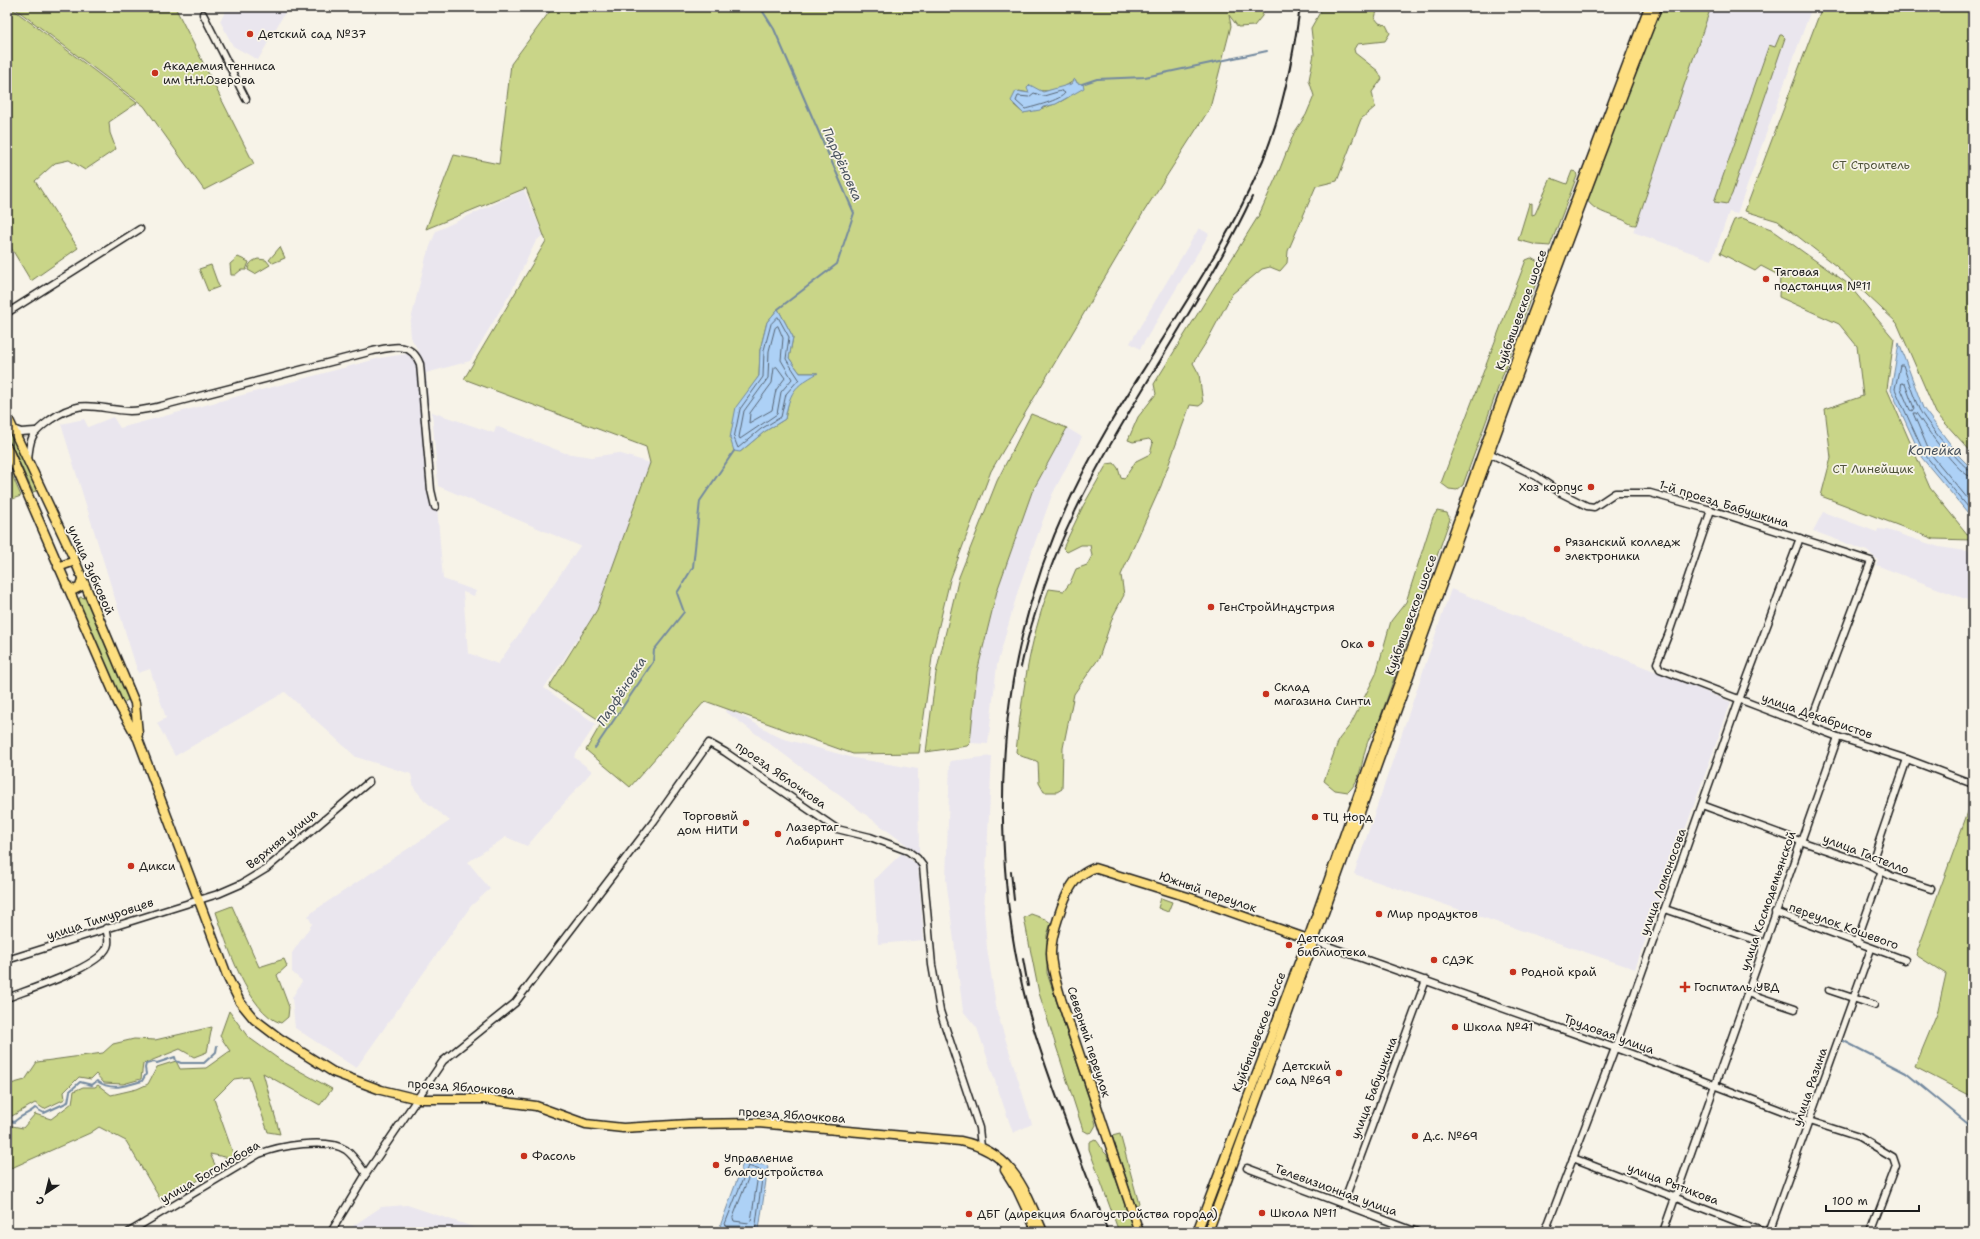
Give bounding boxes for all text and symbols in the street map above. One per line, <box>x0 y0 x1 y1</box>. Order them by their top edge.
place label: Детский сад №37 <box>258 26 366 42</box>
marker: Детский сад №37 <box>245 29 255 39</box>
place label: Академия тенниса им Н.Н.Озерова <box>163 58 276 88</box>
marker: Академия тенниса им Н.Н.Озерова <box>150 68 160 78</box>
water label: Парфёновка <box>819 125 866 204</box>
park label: СТ Строитель <box>1832 157 1910 173</box>
street label: Куйбышевское шоссе <box>1492 247 1550 373</box>
place label: Тяговая подстанция №11 <box>1774 264 1871 294</box>
marker: Тяговая подстанция №11 <box>1761 274 1771 284</box>
water label: Копейка <box>1908 442 1962 459</box>
park label: СТ Линейщик <box>1833 461 1914 477</box>
street label: 1-й проезд Бабушкина <box>1657 477 1791 532</box>
place label: Хоз корпус <box>1519 479 1583 495</box>
marker: Хоз корпус <box>1586 482 1596 492</box>
street label: улица Зубковой <box>64 523 118 617</box>
place label: Рязанский колледж электроники <box>1565 534 1680 564</box>
marker: Рязанский колледж электроники <box>1552 544 1562 554</box>
street label: Куйбышевское шоссе <box>1382 552 1440 678</box>
place label: ГенСтройИндустрия <box>1219 599 1335 615</box>
marker: ГенСтройИндустрия <box>1206 602 1216 612</box>
place label: Ока <box>1341 636 1364 652</box>
marker: Ока <box>1366 639 1376 649</box>
water label: Парфёновка <box>593 653 650 729</box>
place label: Склад магазина Синти <box>1274 679 1371 709</box>
marker: Склад магазина Синти <box>1261 689 1271 699</box>
street label: улица Декабристов <box>1759 689 1875 743</box>
street label: проезд Яблочкова <box>732 738 830 813</box>
street label: Верхняя улица <box>243 805 321 873</box>
place label: Торговый дом НИТИ <box>677 808 738 838</box>
place label: ТЦ Норд <box>1323 809 1373 825</box>
marker: ТЦ Норд <box>1310 812 1320 822</box>
marker: Торговый дом НИТИ <box>741 818 751 828</box>
place label: Лазертаг Лабиринт <box>786 819 845 849</box>
street label: улица Ломоносова <box>1636 826 1690 938</box>
marker: Лазертаг Лабиринт <box>773 829 783 839</box>
street label: улица Космодемьянской <box>1737 829 1800 973</box>
street label: улица Гастелло <box>1821 830 1911 878</box>
place label: Дикси <box>139 858 176 874</box>
marker: Дикси <box>126 861 136 871</box>
street label: Южный переулок <box>1157 868 1259 916</box>
street label: улица Тимуровцев <box>45 894 155 944</box>
street label: переулок Кошевого <box>1787 899 1901 953</box>
place label: Мир продуктов <box>1387 906 1478 922</box>
marker: Мир продуктов <box>1374 909 1384 919</box>
place label: Детская библиотека <box>1297 930 1367 960</box>
marker: Детская библиотека <box>1284 940 1294 950</box>
place label: СДЭК <box>1442 952 1474 968</box>
marker: СДЭК <box>1429 955 1439 965</box>
place label: Родной край <box>1521 964 1597 980</box>
marker: Родной край <box>1508 967 1518 977</box>
street label: Куйбышевское шоссе <box>1229 969 1289 1094</box>
place label: Госпиталь УВД <box>1694 979 1779 995</box>
marker: Госпиталь УВД <box>1679 981 1691 993</box>
street label: Северный переулок <box>1064 985 1115 1100</box>
street label: Трудовая улица <box>1562 1010 1657 1058</box>
place label: Школа №41 <box>1463 1019 1533 1035</box>
marker: Школа №41 <box>1450 1022 1460 1032</box>
street label: улица Бабушкина <box>1347 1034 1401 1142</box>
street label: улица Разина <box>1789 1045 1831 1129</box>
place label: Детский сад №69 <box>1275 1058 1331 1088</box>
marker: Детский сад №69 <box>1334 1068 1344 1078</box>
street label: проезд Яблочкова <box>407 1075 516 1099</box>
street label: проезд Яблочкова <box>738 1103 847 1127</box>
place label: Д.с. №69 <box>1423 1128 1478 1144</box>
marker: Д.с. №69 <box>1410 1131 1420 1141</box>
street label: улица Боголюбова <box>157 1137 263 1207</box>
place label: Фасоль <box>532 1148 576 1164</box>
place label: Управление благоустройства <box>724 1150 824 1180</box>
marker: Фасоль <box>519 1151 529 1161</box>
street label: улица Рытикова <box>1625 1159 1721 1209</box>
marker: Управление благоустройства <box>711 1160 721 1170</box>
street label: Телевизионная улица <box>1272 1160 1400 1220</box>
north arrow <box>26 1173 66 1213</box>
scale bar <box>1826 1187 1919 1213</box>
text: С <box>33 1193 48 1209</box>
text: 100 m <box>1832 1193 1868 1209</box>
place label: Школа №11 <box>1270 1205 1337 1221</box>
place label: ДБГ (дирекция благоустройства города) <box>977 1206 1218 1222</box>
marker: Школа №11 <box>1257 1208 1267 1218</box>
marker: ДБГ (дирекция благоустройства города) <box>964 1209 974 1219</box>

